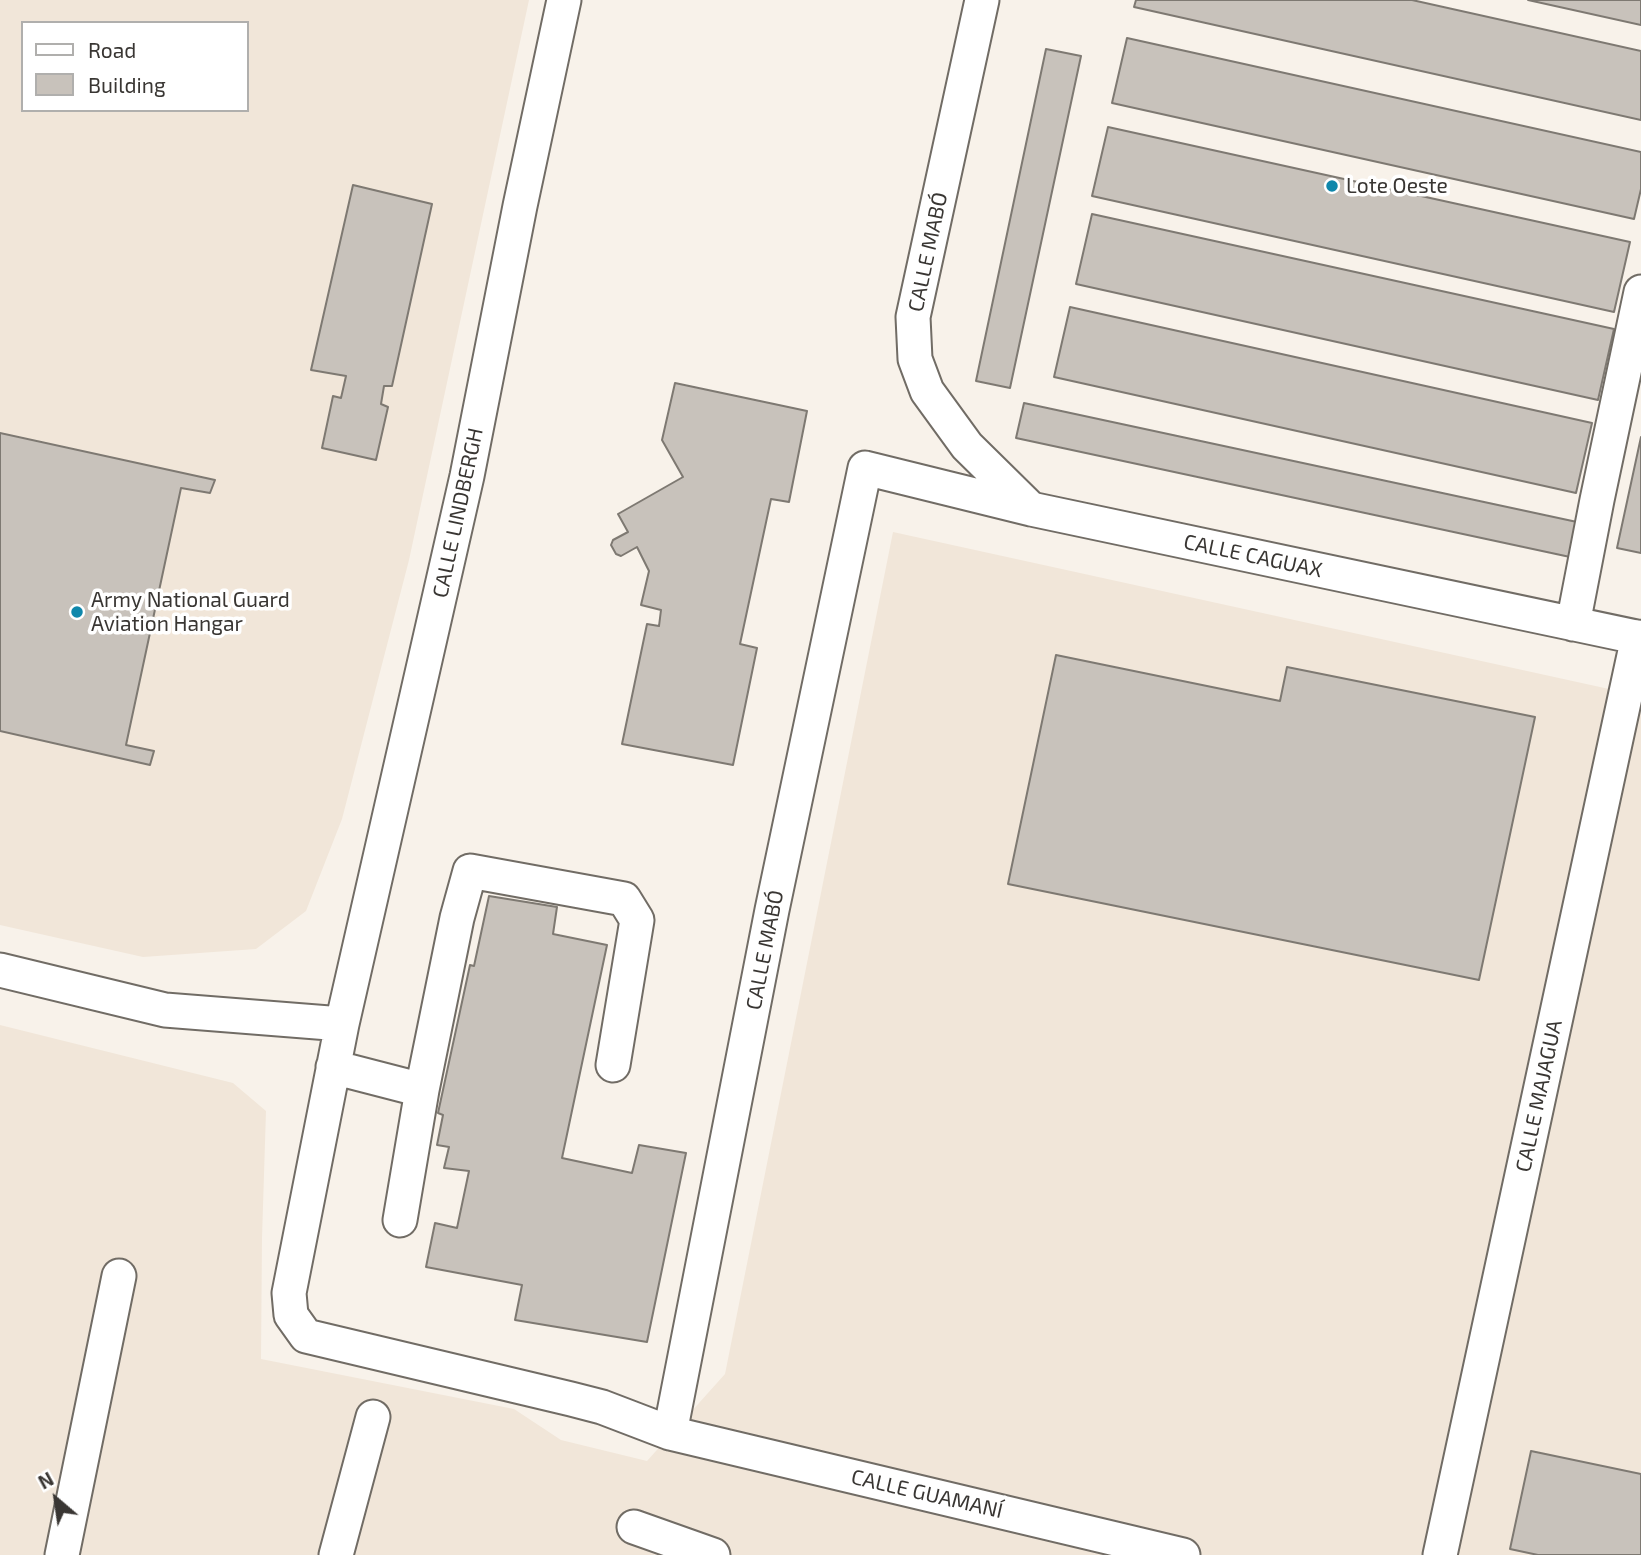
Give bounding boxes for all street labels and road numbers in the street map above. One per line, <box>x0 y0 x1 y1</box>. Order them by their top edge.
street label: CALLE MABÓ <box>903 190 953 314</box>
street label: CALLE LINDBERGH <box>428 426 488 600</box>
street label: CALLE CAGUAX <box>1181 529 1325 583</box>
street label: CALLE MABÓ <box>741 888 789 1012</box>
street label: CALLE MAJAGUA <box>1511 1018 1567 1174</box>
street label: CALLE GUAMANÍ <box>849 1464 1005 1524</box>

